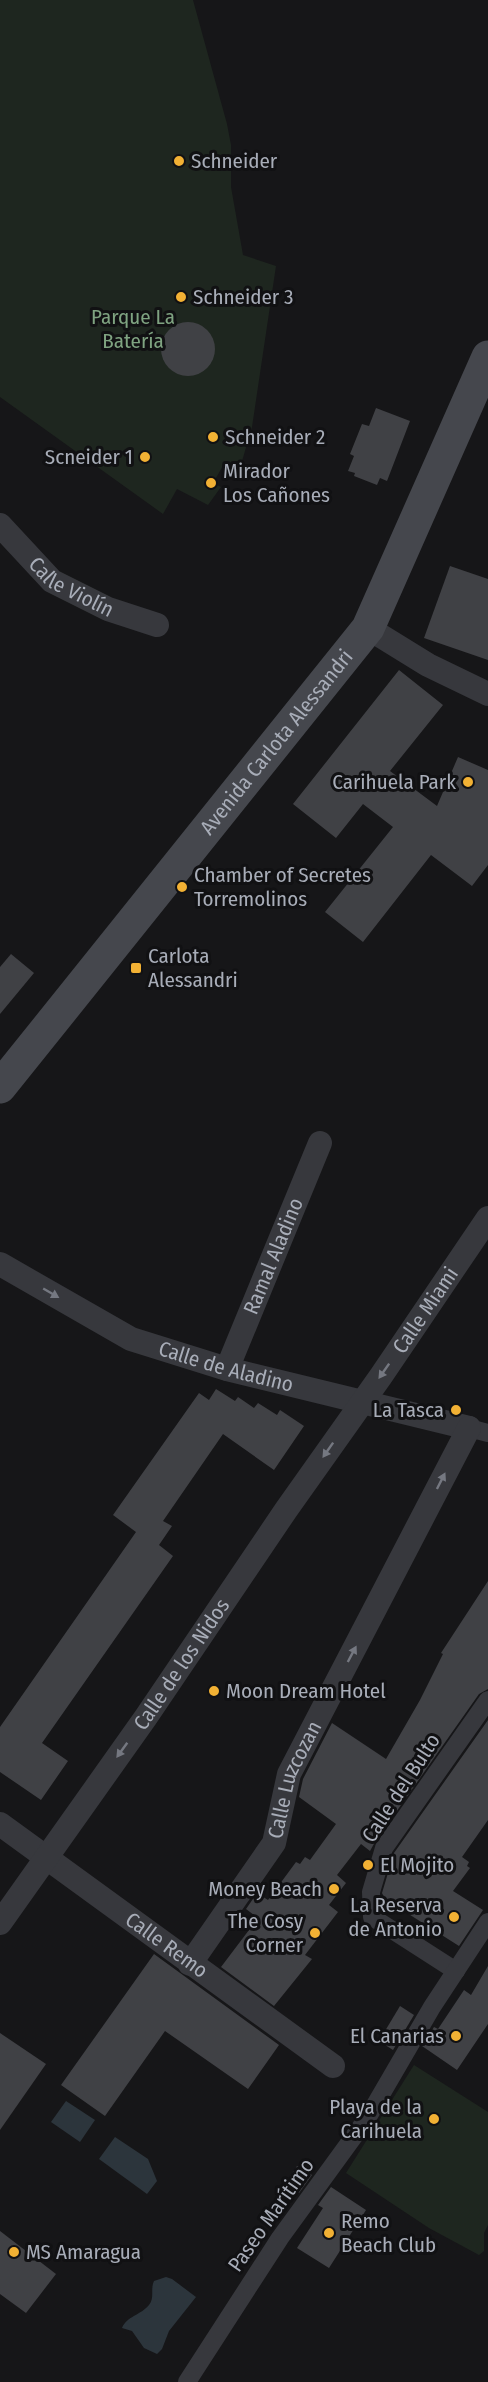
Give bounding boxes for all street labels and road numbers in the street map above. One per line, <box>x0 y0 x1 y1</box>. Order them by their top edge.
street label: Calle Violín <box>23 551 118 623</box>
street label: Avenida Carlota Alessandri <box>194 644 359 840</box>
street label: Ramal Aladino <box>238 1194 309 1318</box>
street label: Calle Miami <box>387 1262 464 1359</box>
street label: Calle de Aladino <box>155 1335 296 1398</box>
street label: Calle de los Nidos <box>128 1594 235 1735</box>
street label: Calle Luzcozan <box>262 1716 327 1841</box>
street label: Calle del Bulto <box>356 1729 446 1847</box>
street label: Calle Remo <box>120 1906 213 1984</box>
street label: Paseo Marítimo <box>222 2153 320 2277</box>

